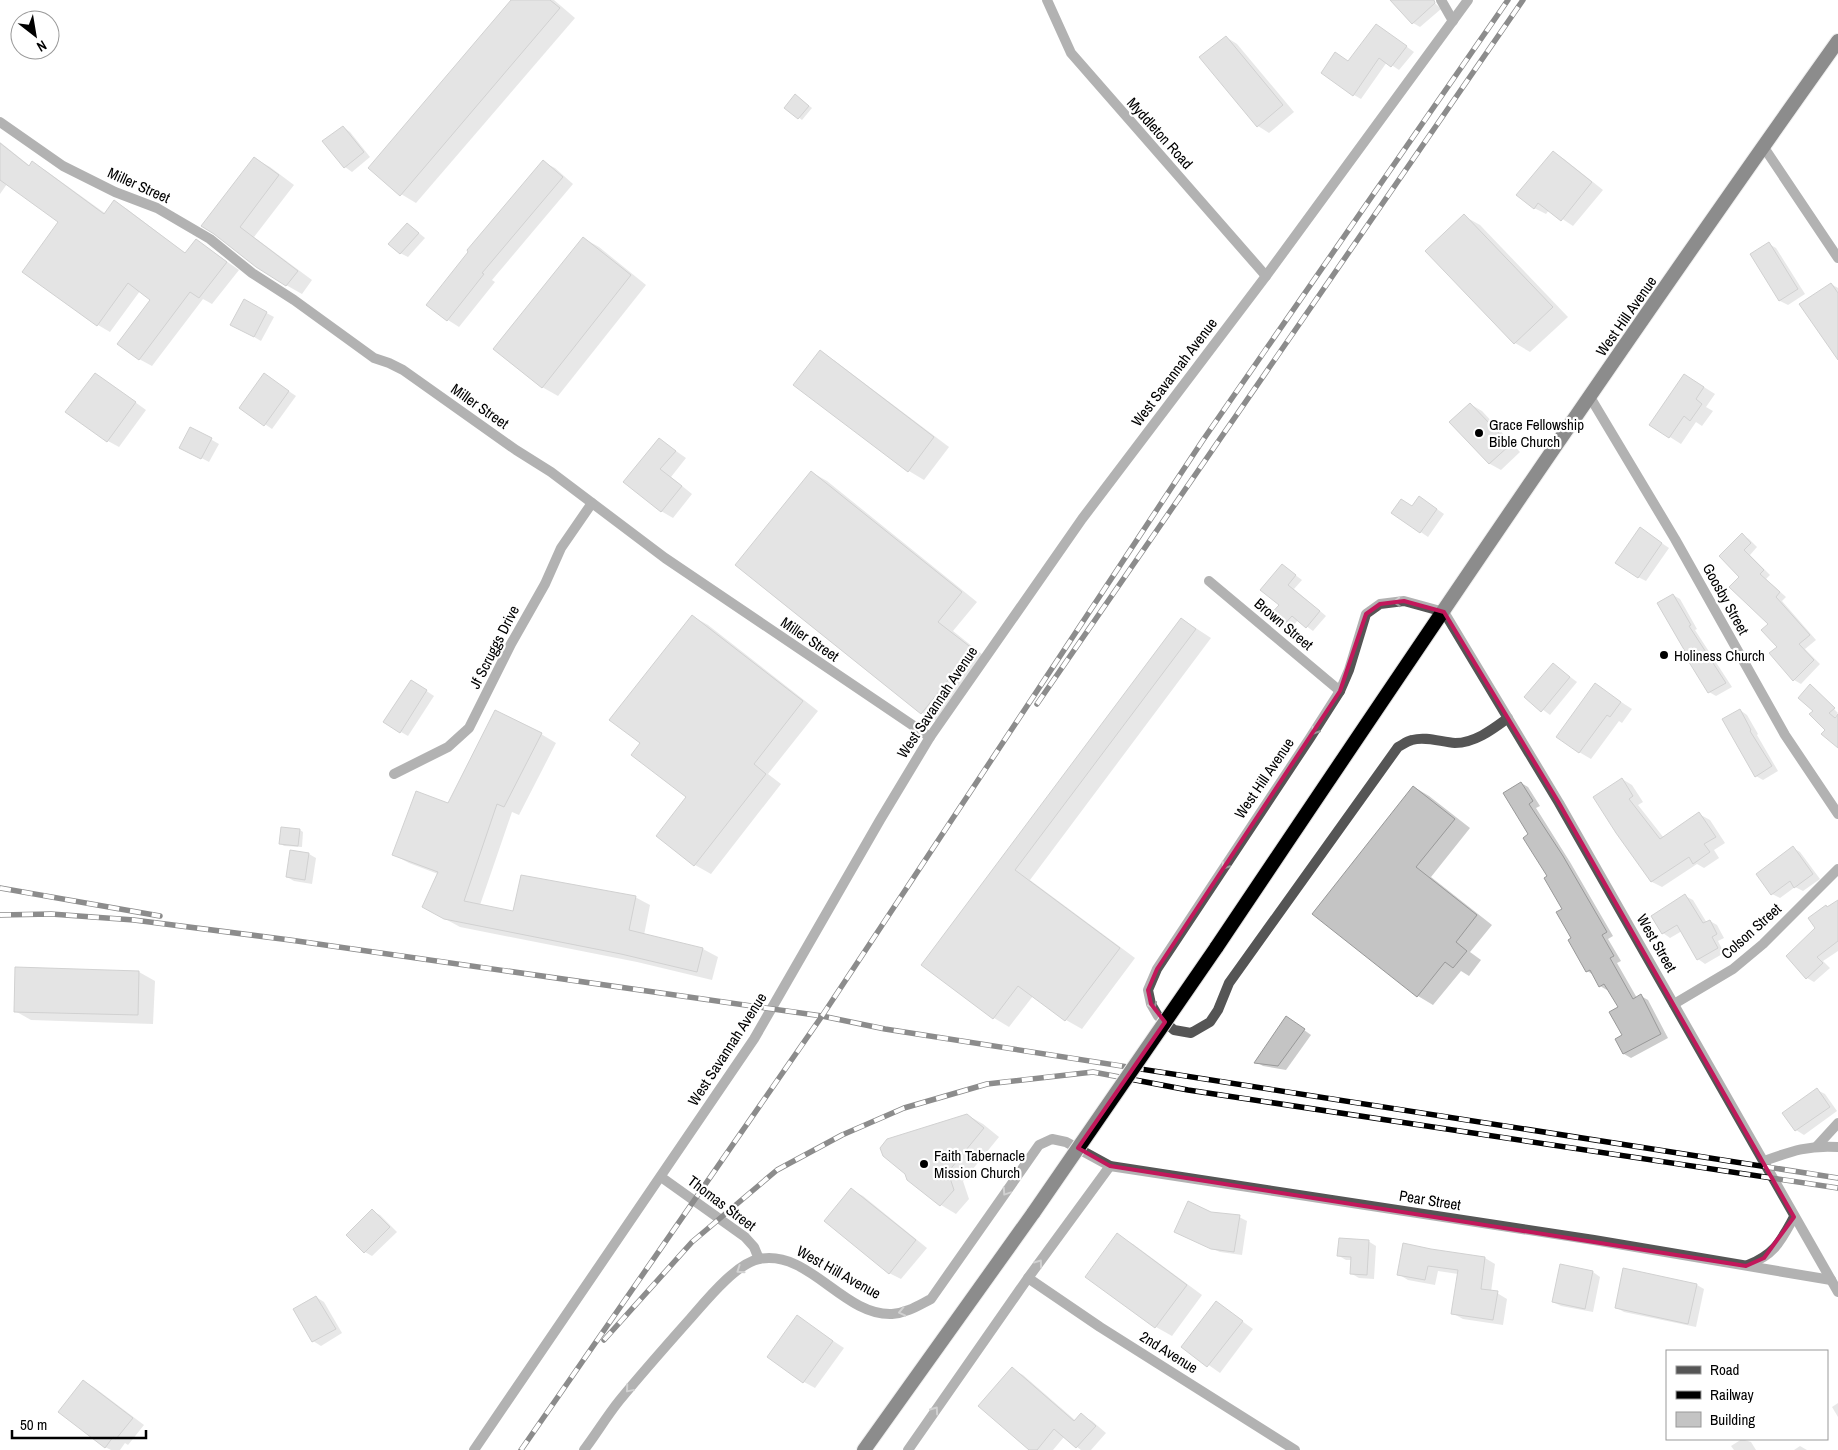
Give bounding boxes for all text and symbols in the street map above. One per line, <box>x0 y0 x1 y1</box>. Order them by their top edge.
north arrow <box>10 10 60 60</box>
text: N <box>34 36 50 56</box>
street label: Myddleton Road <box>1122 93 1198 173</box>
street label: Miller Street <box>104 162 174 208</box>
street label: West Hill Avenue <box>1591 272 1661 360</box>
street label: West Savannah Avenue <box>1126 313 1222 431</box>
street label: Miller Street <box>447 378 514 434</box>
place label: Grace Fellowship Bible Church <box>1489 414 1584 452</box>
marker: Grace Fellowship Bible Church <box>1473 427 1485 439</box>
street label: Goosby Street <box>1698 560 1755 639</box>
street label: Brown Street <box>1250 593 1318 655</box>
one-way arrow <box>1392 597 1400 608</box>
street label: Jf Scruggs Drive <box>464 602 524 692</box>
street label: Miller Street <box>777 612 844 667</box>
street label: West Savannah Avenue <box>892 642 982 762</box>
place label: Holiness Church <box>1674 645 1765 666</box>
marker: Holiness Church <box>1658 649 1670 661</box>
one-way arrow <box>1311 725 1321 734</box>
street label: West Hill Avenue <box>1229 733 1299 823</box>
one-way arrow <box>1222 861 1231 870</box>
street label: Colson Street <box>1716 898 1786 964</box>
street label: West Street <box>1632 910 1682 976</box>
street label: West Savannah Avenue <box>683 988 772 1110</box>
one-way arrow <box>1147 1001 1158 1010</box>
place label: Faith Tabernacle Mission Church <box>934 1145 1025 1183</box>
marker: Faith Tabernacle Mission Church <box>918 1158 930 1170</box>
street label: Thomas Street <box>683 1170 761 1236</box>
street label: Pear Street <box>1398 1185 1463 1215</box>
one-way arrow <box>1003 1186 1012 1196</box>
street label: West Hill Avenue <box>793 1240 885 1304</box>
one-way arrow <box>1033 1259 1042 1269</box>
one-way arrow <box>736 1264 746 1273</box>
one-way arrow <box>897 1306 906 1317</box>
street label: 2nd Avenue <box>1136 1326 1202 1378</box>
legend <box>1666 1350 1828 1440</box>
text: Road <box>1710 1359 1739 1380</box>
one-way arrow <box>626 1383 635 1392</box>
text: Railway <box>1710 1384 1755 1405</box>
one-way arrow <box>929 1406 938 1416</box>
scale bar <box>12 1408 146 1440</box>
text: Building <box>1710 1409 1755 1430</box>
text: 50 m <box>20 1414 47 1435</box>

